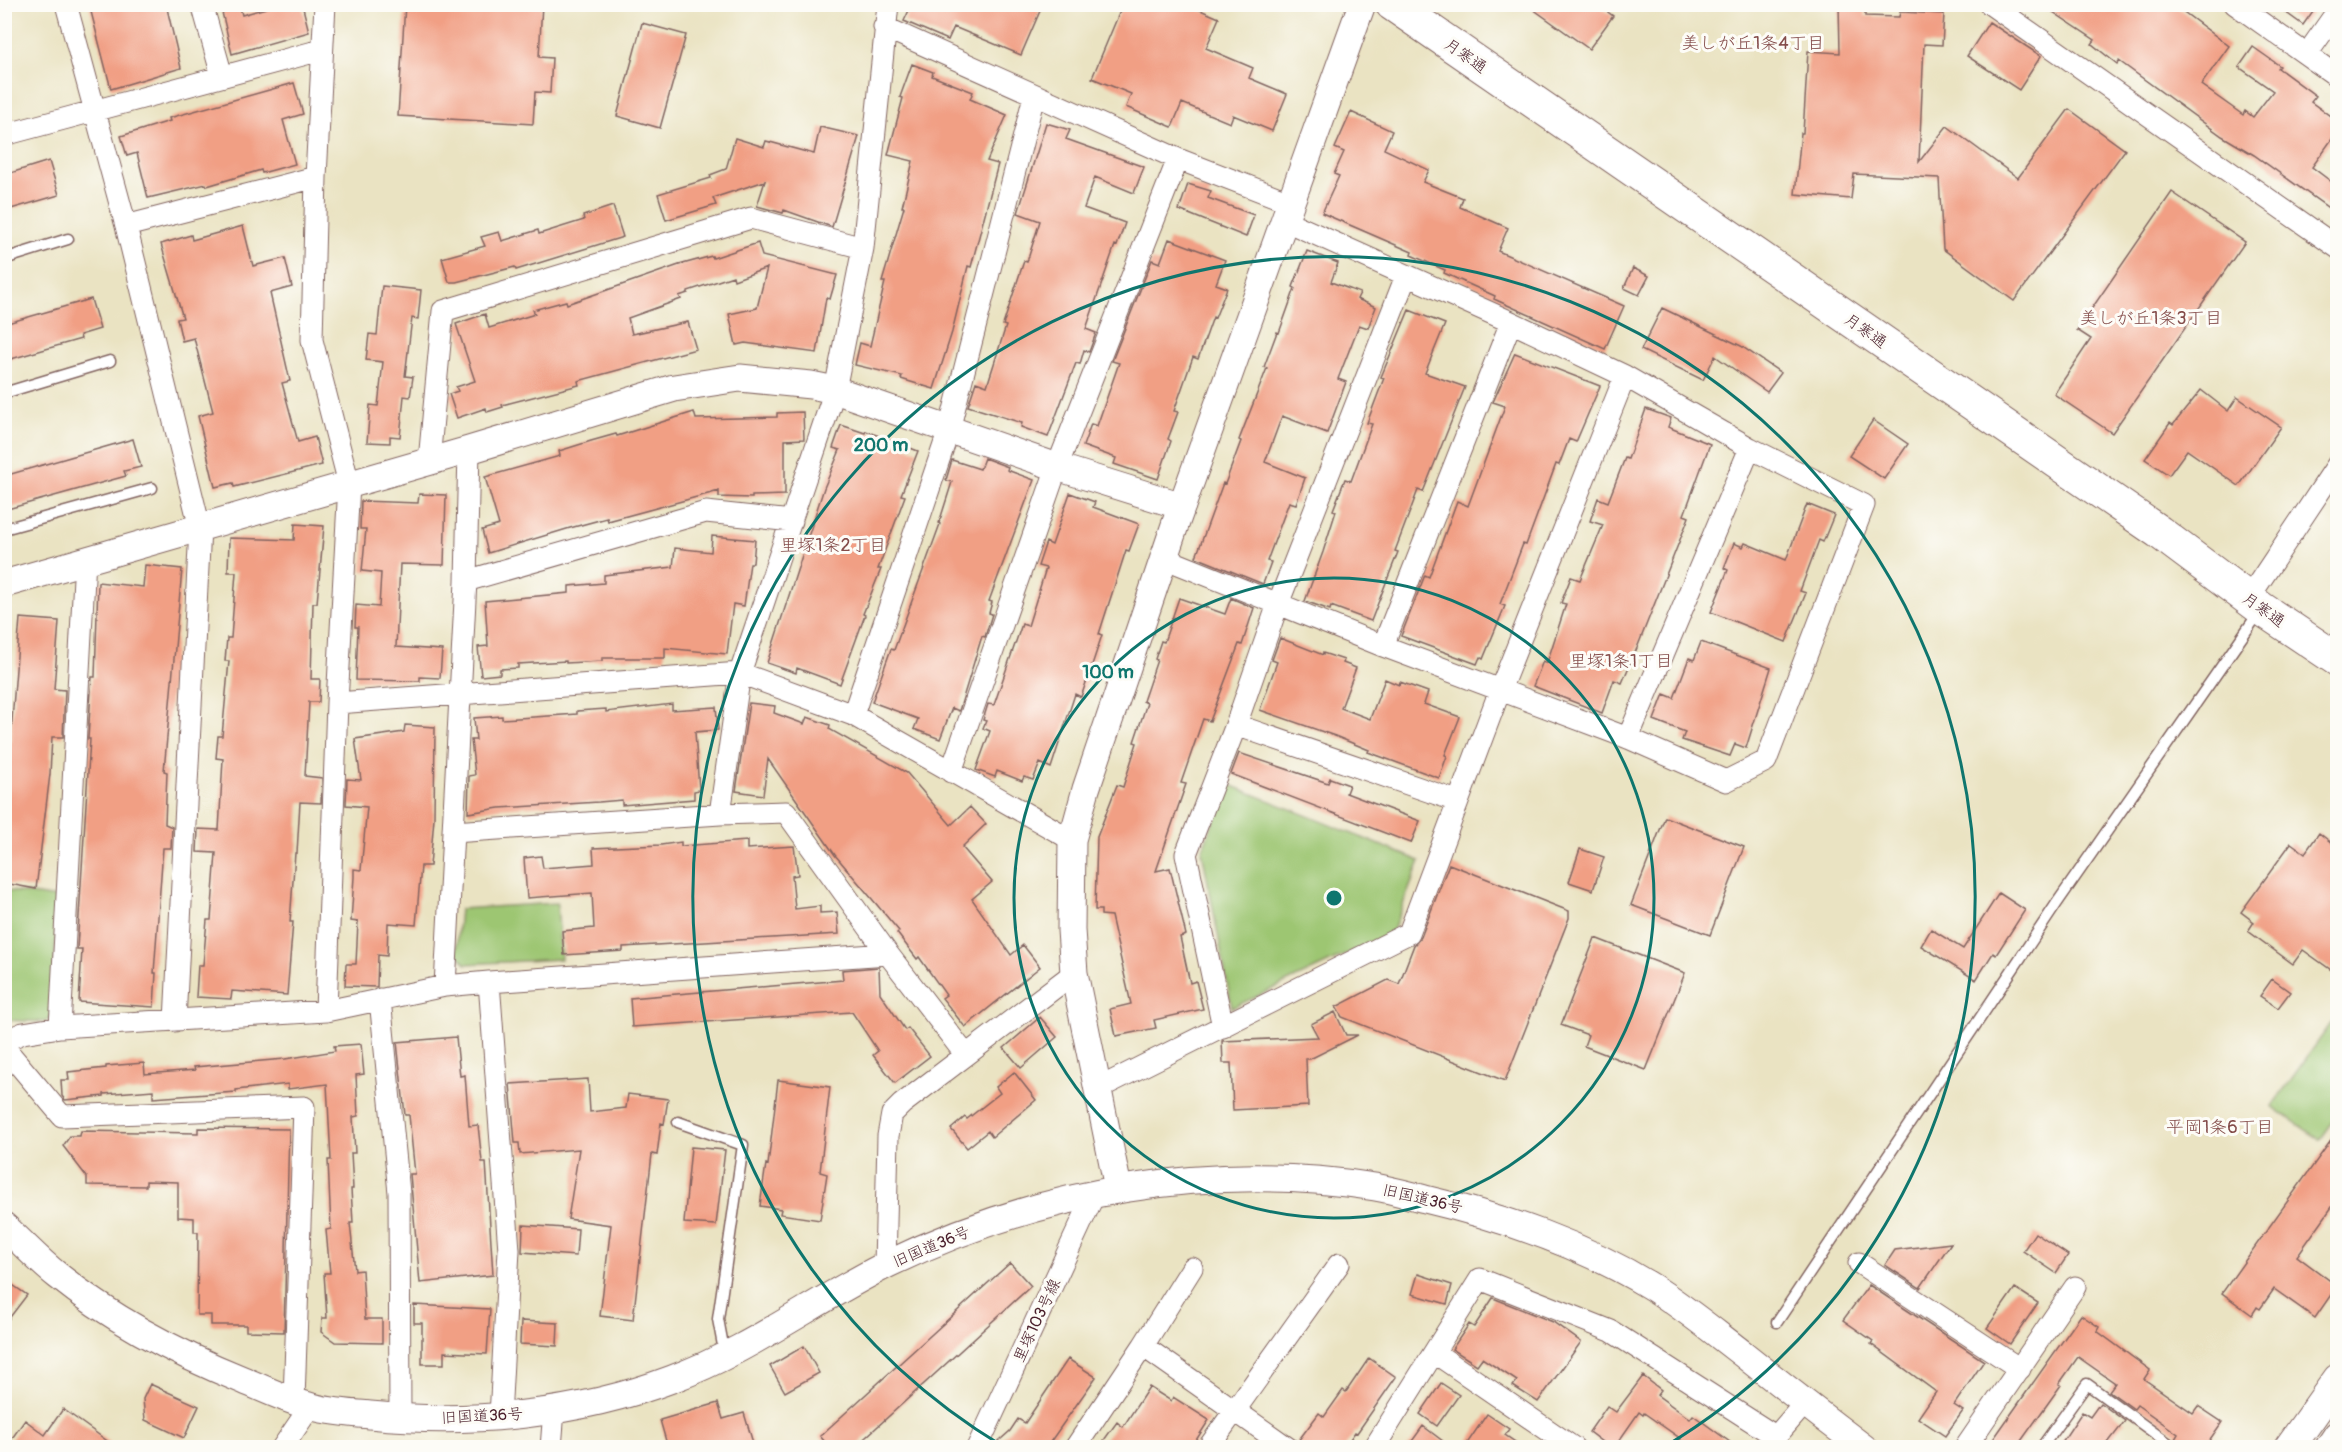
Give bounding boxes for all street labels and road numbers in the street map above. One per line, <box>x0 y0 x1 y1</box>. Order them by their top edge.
street label: 月寒通 <box>1440 34 1491 78</box>
street label: 月寒通 <box>1840 309 1891 353</box>
street label: 月寒通 <box>2238 588 2289 632</box>
street label: 旧国道36号 <box>1380 1180 1465 1218</box>
street label: 旧国道36号 <box>890 1222 973 1272</box>
street label: 里塚103号線 <box>1009 1275 1065 1365</box>
street label: 旧国道36号 <box>440 1404 524 1428</box>

